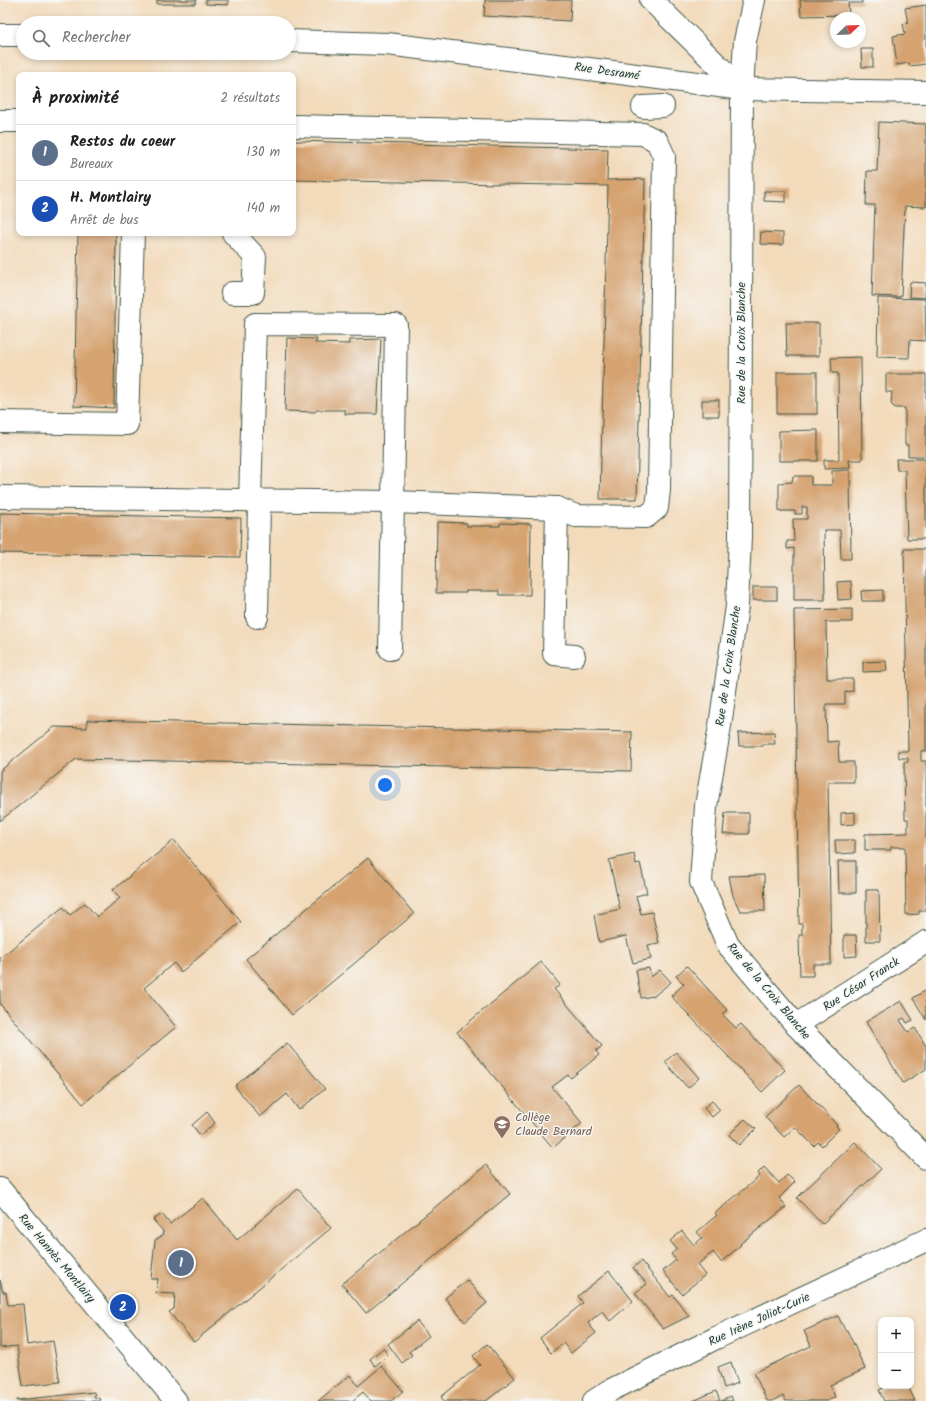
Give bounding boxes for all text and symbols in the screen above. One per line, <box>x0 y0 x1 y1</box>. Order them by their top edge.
north arrow <box>830 12 866 48</box>
search box <box>16 16 296 60</box>
text: Rechercher <box>62 26 130 50</box>
icon: search <box>30 27 52 49</box>
street label: Rue Desramé <box>573 58 641 86</box>
text: À proximité <box>32 85 119 112</box>
text: 2 résultats <box>221 88 280 109</box>
text: Restos du coeur <box>70 130 175 154</box>
text: 1 <box>43 142 47 163</box>
text: 130 m <box>246 142 280 163</box>
text: Bureaux <box>70 154 113 175</box>
text: H. Montlairy <box>70 186 151 210</box>
text: 2 <box>41 198 49 219</box>
text: 140 m <box>247 198 280 219</box>
text: Arrêt de bus <box>70 210 139 231</box>
street label: Rue de la Croix Blanche <box>732 282 751 404</box>
street label: Rue de la Croix Blanche <box>711 604 746 728</box>
your location <box>375 775 395 795</box>
street label: Rue de la Croix Blanche <box>722 939 815 1045</box>
street label: Rue César Franck <box>819 952 904 1016</box>
place label: Collège Claude Bernard <box>515 1108 593 1141</box>
school or university icon: Collège Claude Bernard <box>492 1114 512 1139</box>
street label: Rue Hannès Montlairy <box>13 1209 100 1307</box>
pin: 1 <box>168 1248 194 1278</box>
street label: Rue Irène Joliot-Curie <box>705 1287 814 1351</box>
pin: 2 <box>110 1292 136 1322</box>
map controls <box>878 1317 914 1389</box>
button: + <box>878 1317 914 1353</box>
button: − <box>878 1353 914 1389</box>

